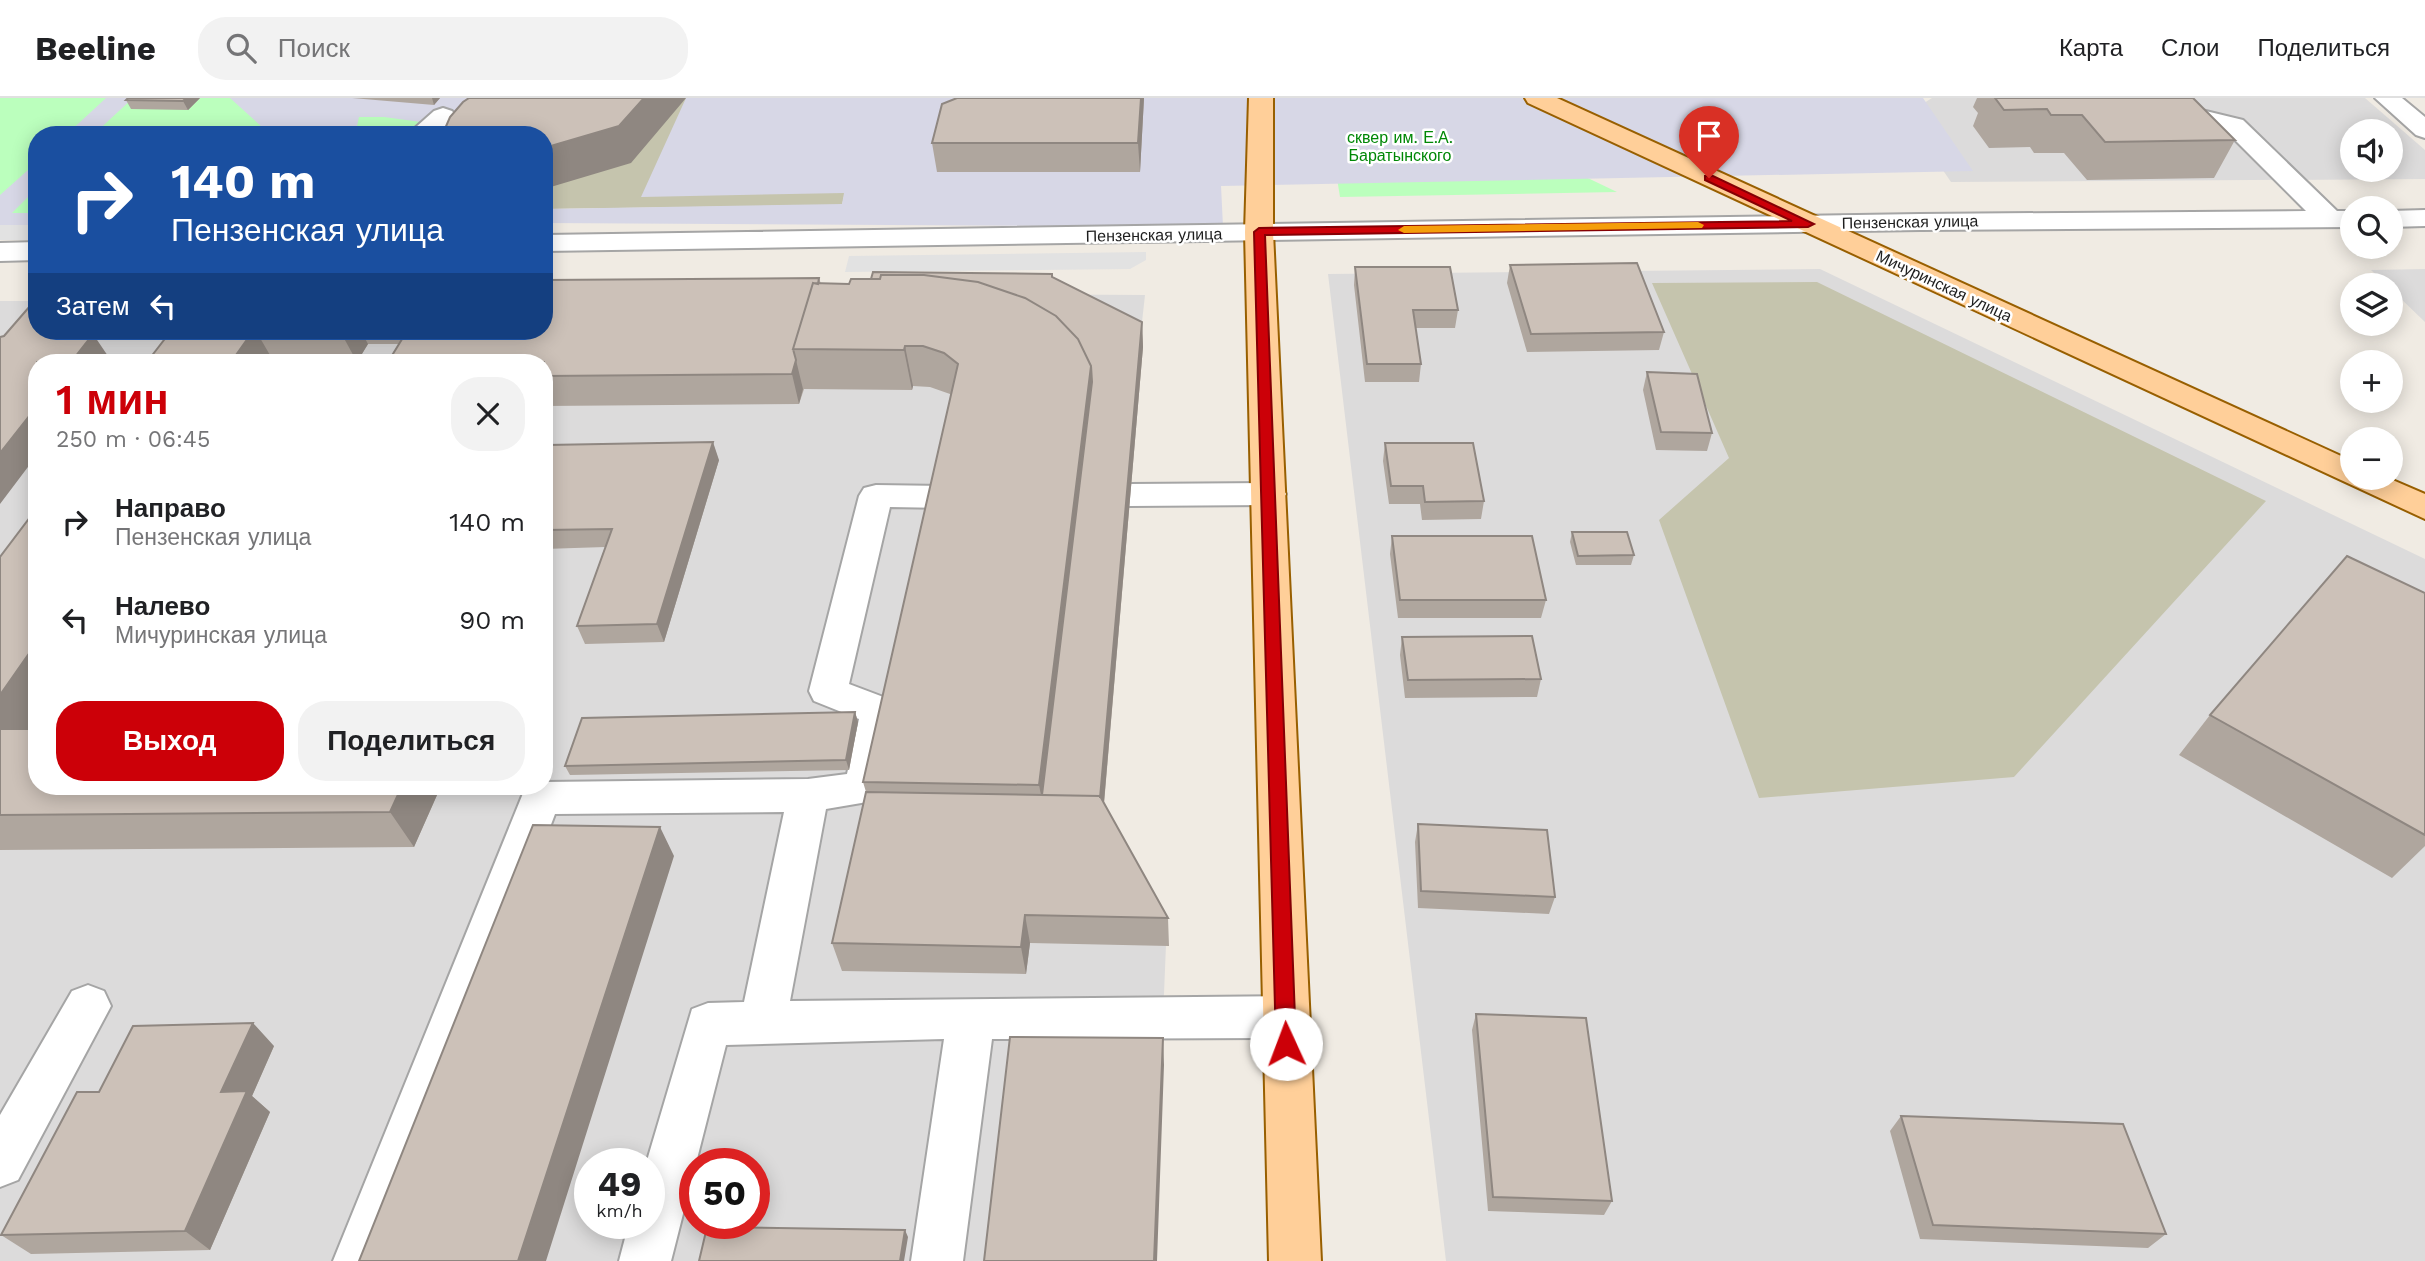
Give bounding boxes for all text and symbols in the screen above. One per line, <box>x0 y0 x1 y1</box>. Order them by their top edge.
search box <box>198 17 688 80</box>
text: Beeline <box>35 29 156 68</box>
icon: search <box>222 29 260 67</box>
text: Поиск <box>278 33 350 63</box>
text: Карта <box>2059 34 2123 62</box>
text: Слои <box>2161 34 2219 62</box>
text: Поделиться <box>2257 34 2390 62</box>
pin <box>1679 106 1739 178</box>
icon: arrive <box>1690 117 1728 155</box>
map controls <box>2340 119 2403 490</box>
button: sound <box>2340 119 2403 182</box>
park label: сквер им. Е.А. Баратынского <box>1347 128 1453 165</box>
text: 140 m <box>171 152 315 210</box>
icon: right <box>56 154 147 245</box>
button: search <box>2340 196 2403 259</box>
text: Пензенская улица <box>171 211 444 249</box>
street label: Пензенская улица <box>1842 211 1978 233</box>
street label: Пензенская улица <box>1086 224 1222 246</box>
street label: Мичуринская улица <box>1873 246 2015 326</box>
button: layers <box>2340 273 2403 336</box>
icon: left <box>144 287 182 325</box>
text: Затем <box>56 291 130 321</box>
button: + <box>2340 350 2403 413</box>
text: 1 мин <box>56 375 169 424</box>
button: close <box>451 377 525 451</box>
text: 250 m · 06:45 <box>56 426 210 453</box>
button: − <box>2340 427 2403 490</box>
text: Направо <box>115 493 226 523</box>
icon: right <box>56 503 94 541</box>
text: 140 m <box>449 507 525 537</box>
text: Пензенская улица <box>115 524 311 551</box>
text: Налево <box>115 591 210 621</box>
icon: left <box>56 601 94 639</box>
text: 90 m <box>459 605 525 635</box>
text: Мичуринская улица <box>115 622 327 649</box>
button: Выход <box>56 701 284 781</box>
button: Поделиться <box>298 701 525 781</box>
position arrow <box>1249 1007 1323 1081</box>
speed limit sign: 50 <box>679 1148 770 1239</box>
text: 49 <box>597 1163 642 1205</box>
text: km/h <box>596 1200 643 1221</box>

